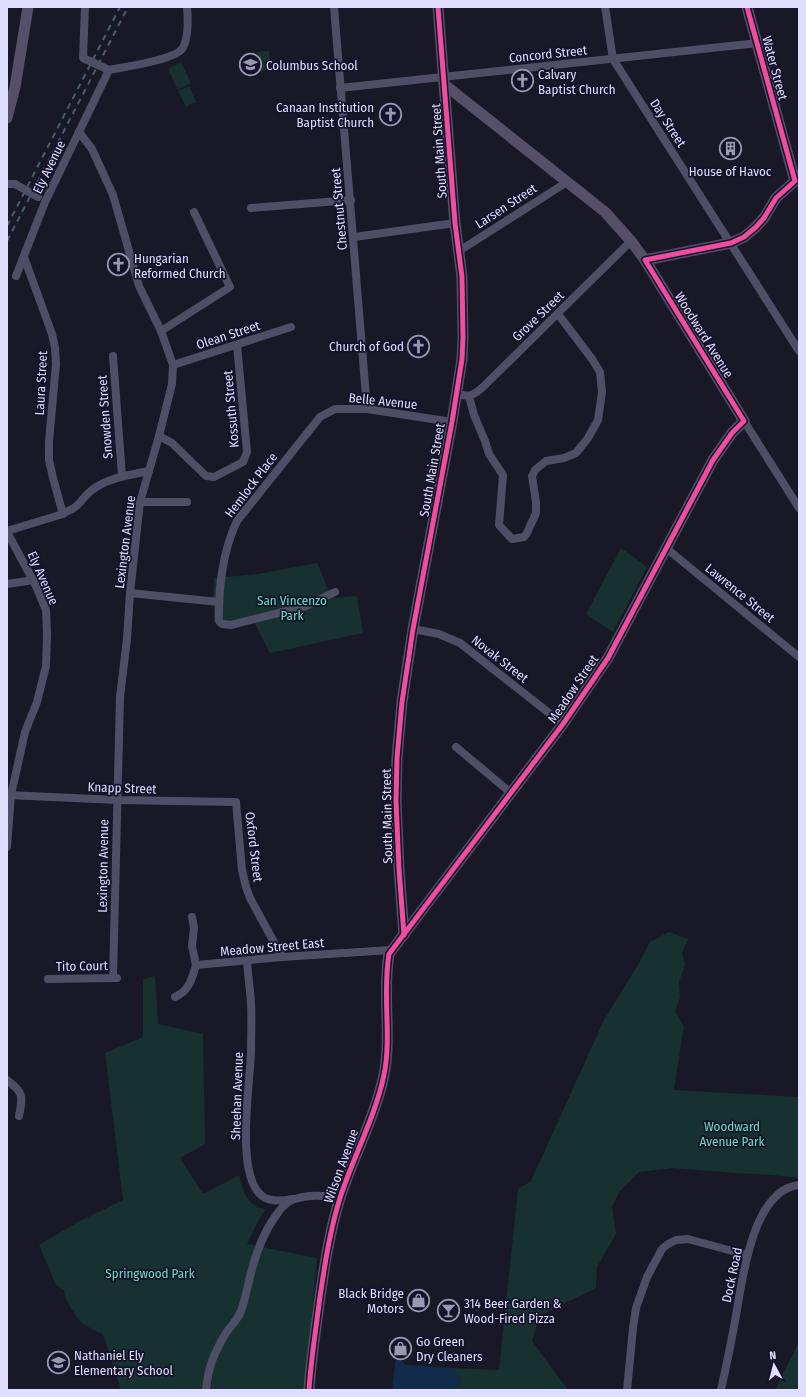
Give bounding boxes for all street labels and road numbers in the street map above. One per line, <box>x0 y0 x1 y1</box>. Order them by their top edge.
street label: Water Street <box>759 34 791 102</box>
street label: Concord Street <box>508 42 588 66</box>
street label: Day Street <box>647 96 690 151</box>
street label: South Main Street <box>428 102 450 199</box>
street label: Ely Avenue <box>30 138 68 196</box>
street label: Chestnut Street <box>328 167 350 251</box>
street label: Larsen Street <box>472 180 540 231</box>
street label: Grove Street <box>509 287 567 344</box>
street label: Woodward Avenue <box>672 289 736 381</box>
street label: Olean Street <box>194 317 262 352</box>
street label: Laura Street <box>32 350 50 416</box>
street label: Kossuth Street <box>220 369 242 448</box>
street label: Snowden Street <box>95 374 115 459</box>
street label: Belle Avenue <box>348 390 418 412</box>
street label: South Main Street <box>416 421 448 518</box>
street label: Hemlock Place <box>222 450 280 520</box>
street label: Lexington Avenue <box>112 495 138 589</box>
street label: Ely Avenue <box>25 549 61 607</box>
street label: Lawrence Street <box>702 561 778 626</box>
street label: Novak Street <box>469 632 532 686</box>
street label: Meadow Street <box>545 651 602 726</box>
street label: South Main Street <box>379 768 395 864</box>
street label: Knapp Street <box>87 779 157 797</box>
street label: Oxford Street <box>242 811 266 884</box>
street label: Lexington Avenue <box>95 819 111 913</box>
street label: Meadow Street East <box>219 935 325 959</box>
street label: Tito Court <box>56 958 109 974</box>
street label: Sheehan Avenue <box>228 1052 246 1140</box>
street label: Wilson Avenue <box>321 1127 361 1205</box>
street label: Dock Road <box>719 1246 745 1304</box>

